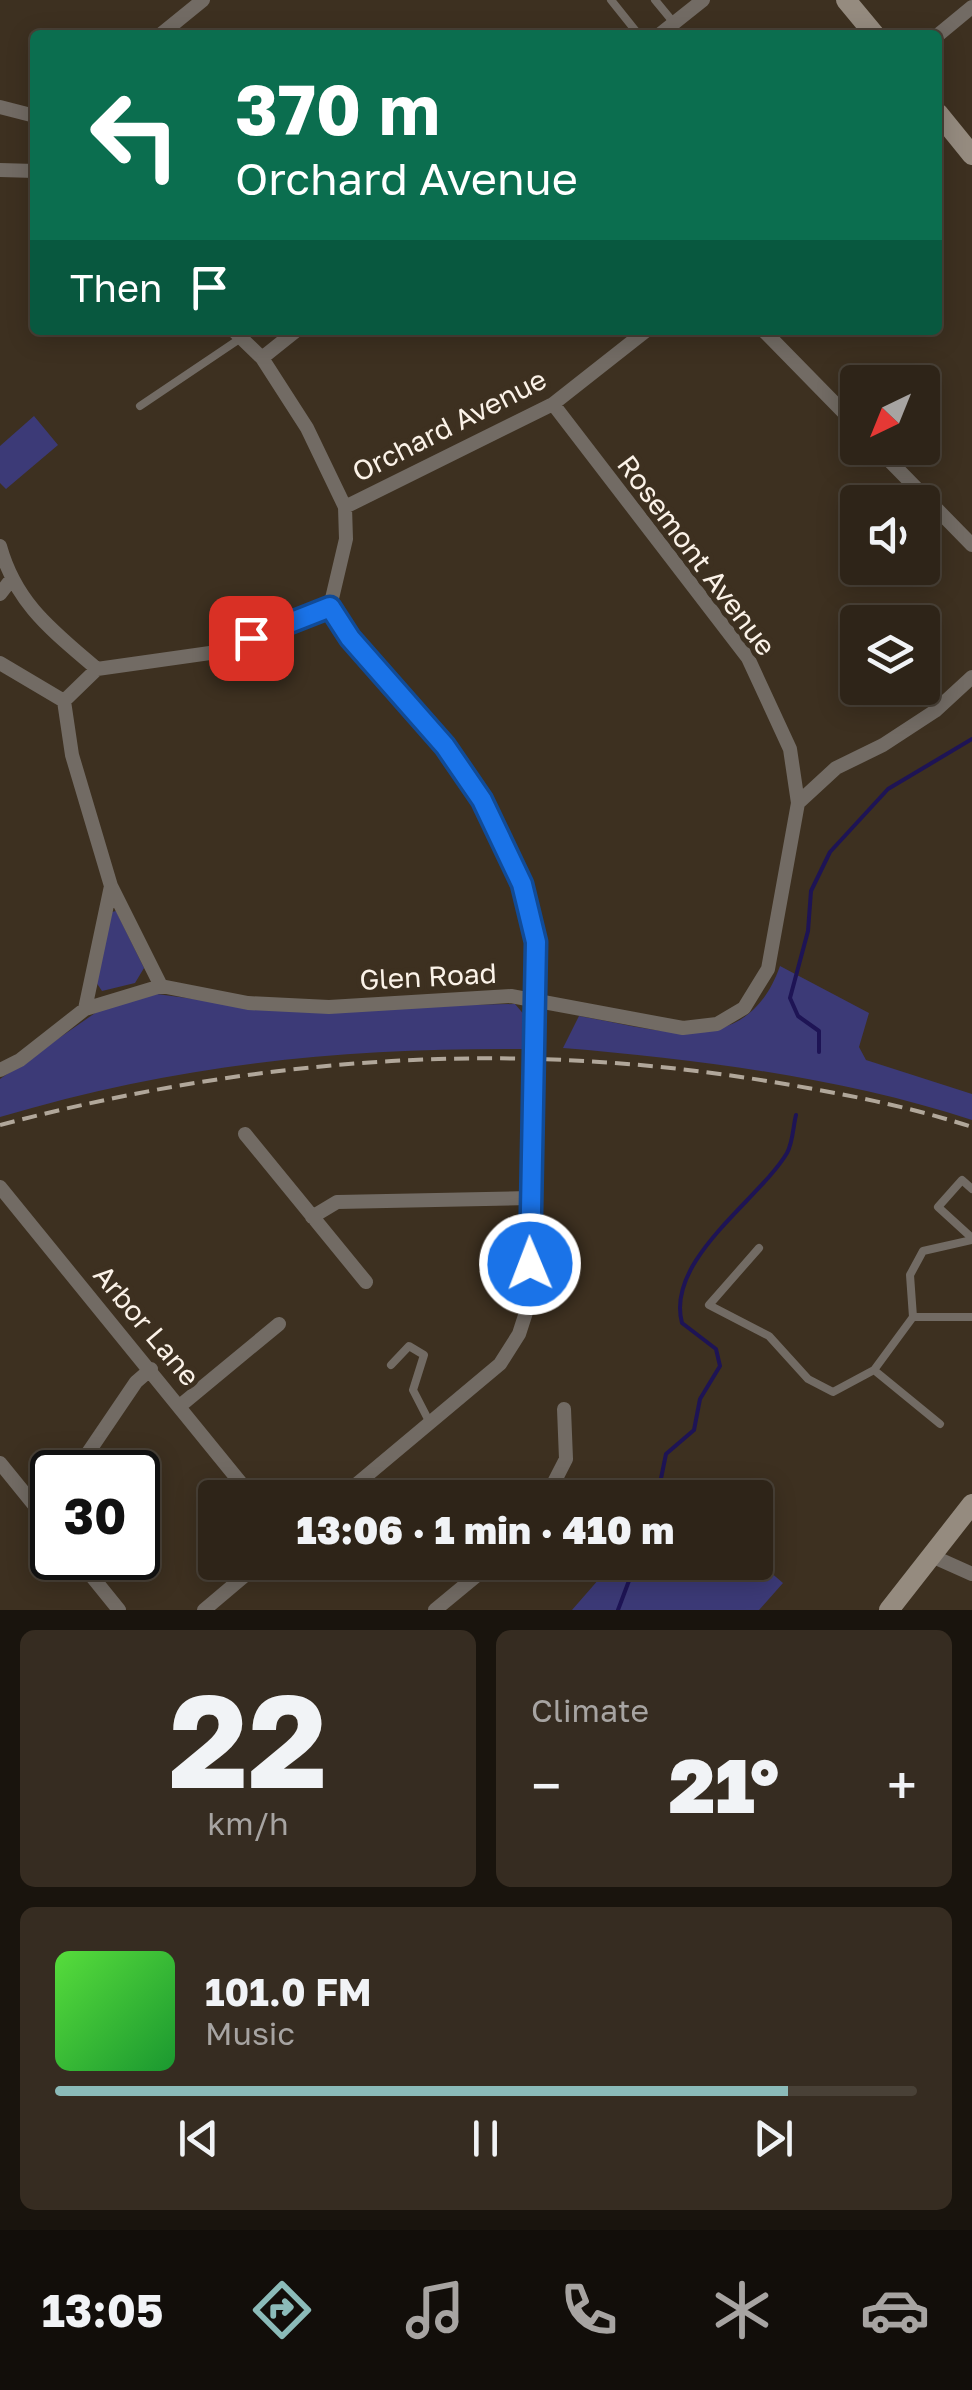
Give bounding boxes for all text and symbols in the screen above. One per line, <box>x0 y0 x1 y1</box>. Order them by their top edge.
text: 370 m <box>235 66 440 150</box>
icon: left <box>70 70 200 200</box>
text: Orchard Avenue <box>235 151 578 205</box>
icon: arrive <box>182 260 237 315</box>
text: Then <box>70 265 162 310</box>
street label: Orchard Avenue <box>346 362 552 488</box>
north arrow <box>840 365 940 465</box>
map controls <box>840 365 940 705</box>
street label: Rosemont Avenue <box>611 448 783 662</box>
button: sound <box>840 485 940 585</box>
pin <box>209 596 294 681</box>
button: layers <box>840 605 940 705</box>
icon: arrive <box>224 611 279 666</box>
street label: Glen Road <box>358 956 498 996</box>
position arrow <box>478 1212 582 1316</box>
street label: Arbor Lane <box>87 1258 207 1392</box>
speed limit sign: 30 <box>30 1450 160 1580</box>
text: 13:06 · 1 min · 410 m <box>297 1507 674 1552</box>
text: 22 <box>169 1661 327 1817</box>
text: Climate <box>531 1691 649 1729</box>
text: 21° <box>669 1739 779 1830</box>
text: − <box>531 1752 561 1818</box>
text: + <box>887 1752 917 1818</box>
text: km/h <box>207 1804 289 1842</box>
text: 101.0 FM <box>205 1969 372 2014</box>
text: Music <box>205 2014 295 2052</box>
icon: previous <box>171 2111 226 2166</box>
icon: pause <box>458 2111 513 2166</box>
icon: next <box>746 2111 801 2166</box>
icon: directions <box>247 2275 317 2345</box>
icon: music <box>400 2275 470 2345</box>
icon: phone <box>554 2275 624 2345</box>
icon: climate <box>707 2275 777 2345</box>
icon: car <box>860 2275 930 2345</box>
text: 13:05 <box>42 2283 163 2337</box>

